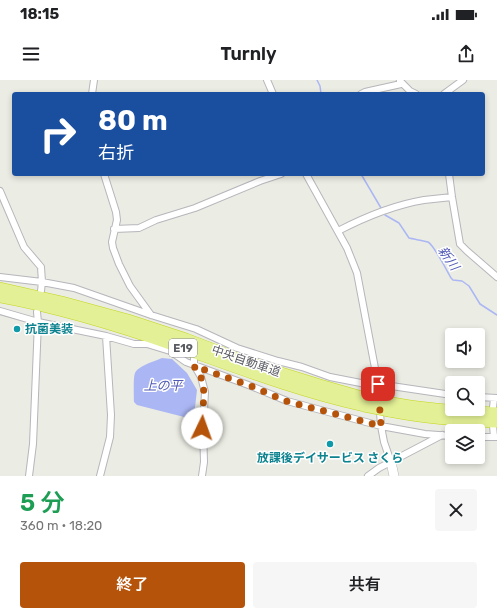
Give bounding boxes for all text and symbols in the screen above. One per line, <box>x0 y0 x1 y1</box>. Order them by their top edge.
text: 18:15 <box>20 5 59 23</box>
icon: menu <box>20 43 42 65</box>
text: Turnly <box>220 43 277 65</box>
icon: share <box>455 43 477 65</box>
text: 80 m <box>98 104 168 137</box>
icon: right <box>32 108 84 160</box>
text: 右折 <box>98 142 134 164</box>
water label: 新川 <box>435 243 463 275</box>
place label: 抗菌美装 <box>25 322 73 336</box>
marker: 抗菌美装 <box>12 324 22 334</box>
map controls <box>445 328 485 464</box>
button: sound <box>445 328 485 368</box>
road number: E19 <box>169 339 197 357</box>
street label: 中央自動車道 <box>210 343 282 379</box>
pin <box>361 367 395 401</box>
icon: arrive <box>367 373 389 395</box>
button: search <box>445 376 485 416</box>
water label: 上の平 <box>143 378 184 393</box>
position arrow <box>181 407 223 449</box>
button: layers <box>445 424 485 464</box>
marker: 放課後デイサービス さくら <box>325 439 335 449</box>
place label: 放課後デイサービス さくら <box>257 451 403 465</box>
text: 5 分 <box>20 489 64 517</box>
button: close <box>435 489 477 531</box>
text: 360 m · 18:20 <box>20 518 102 533</box>
button: 終了 <box>20 562 245 608</box>
button: 共有 <box>253 562 477 608</box>

